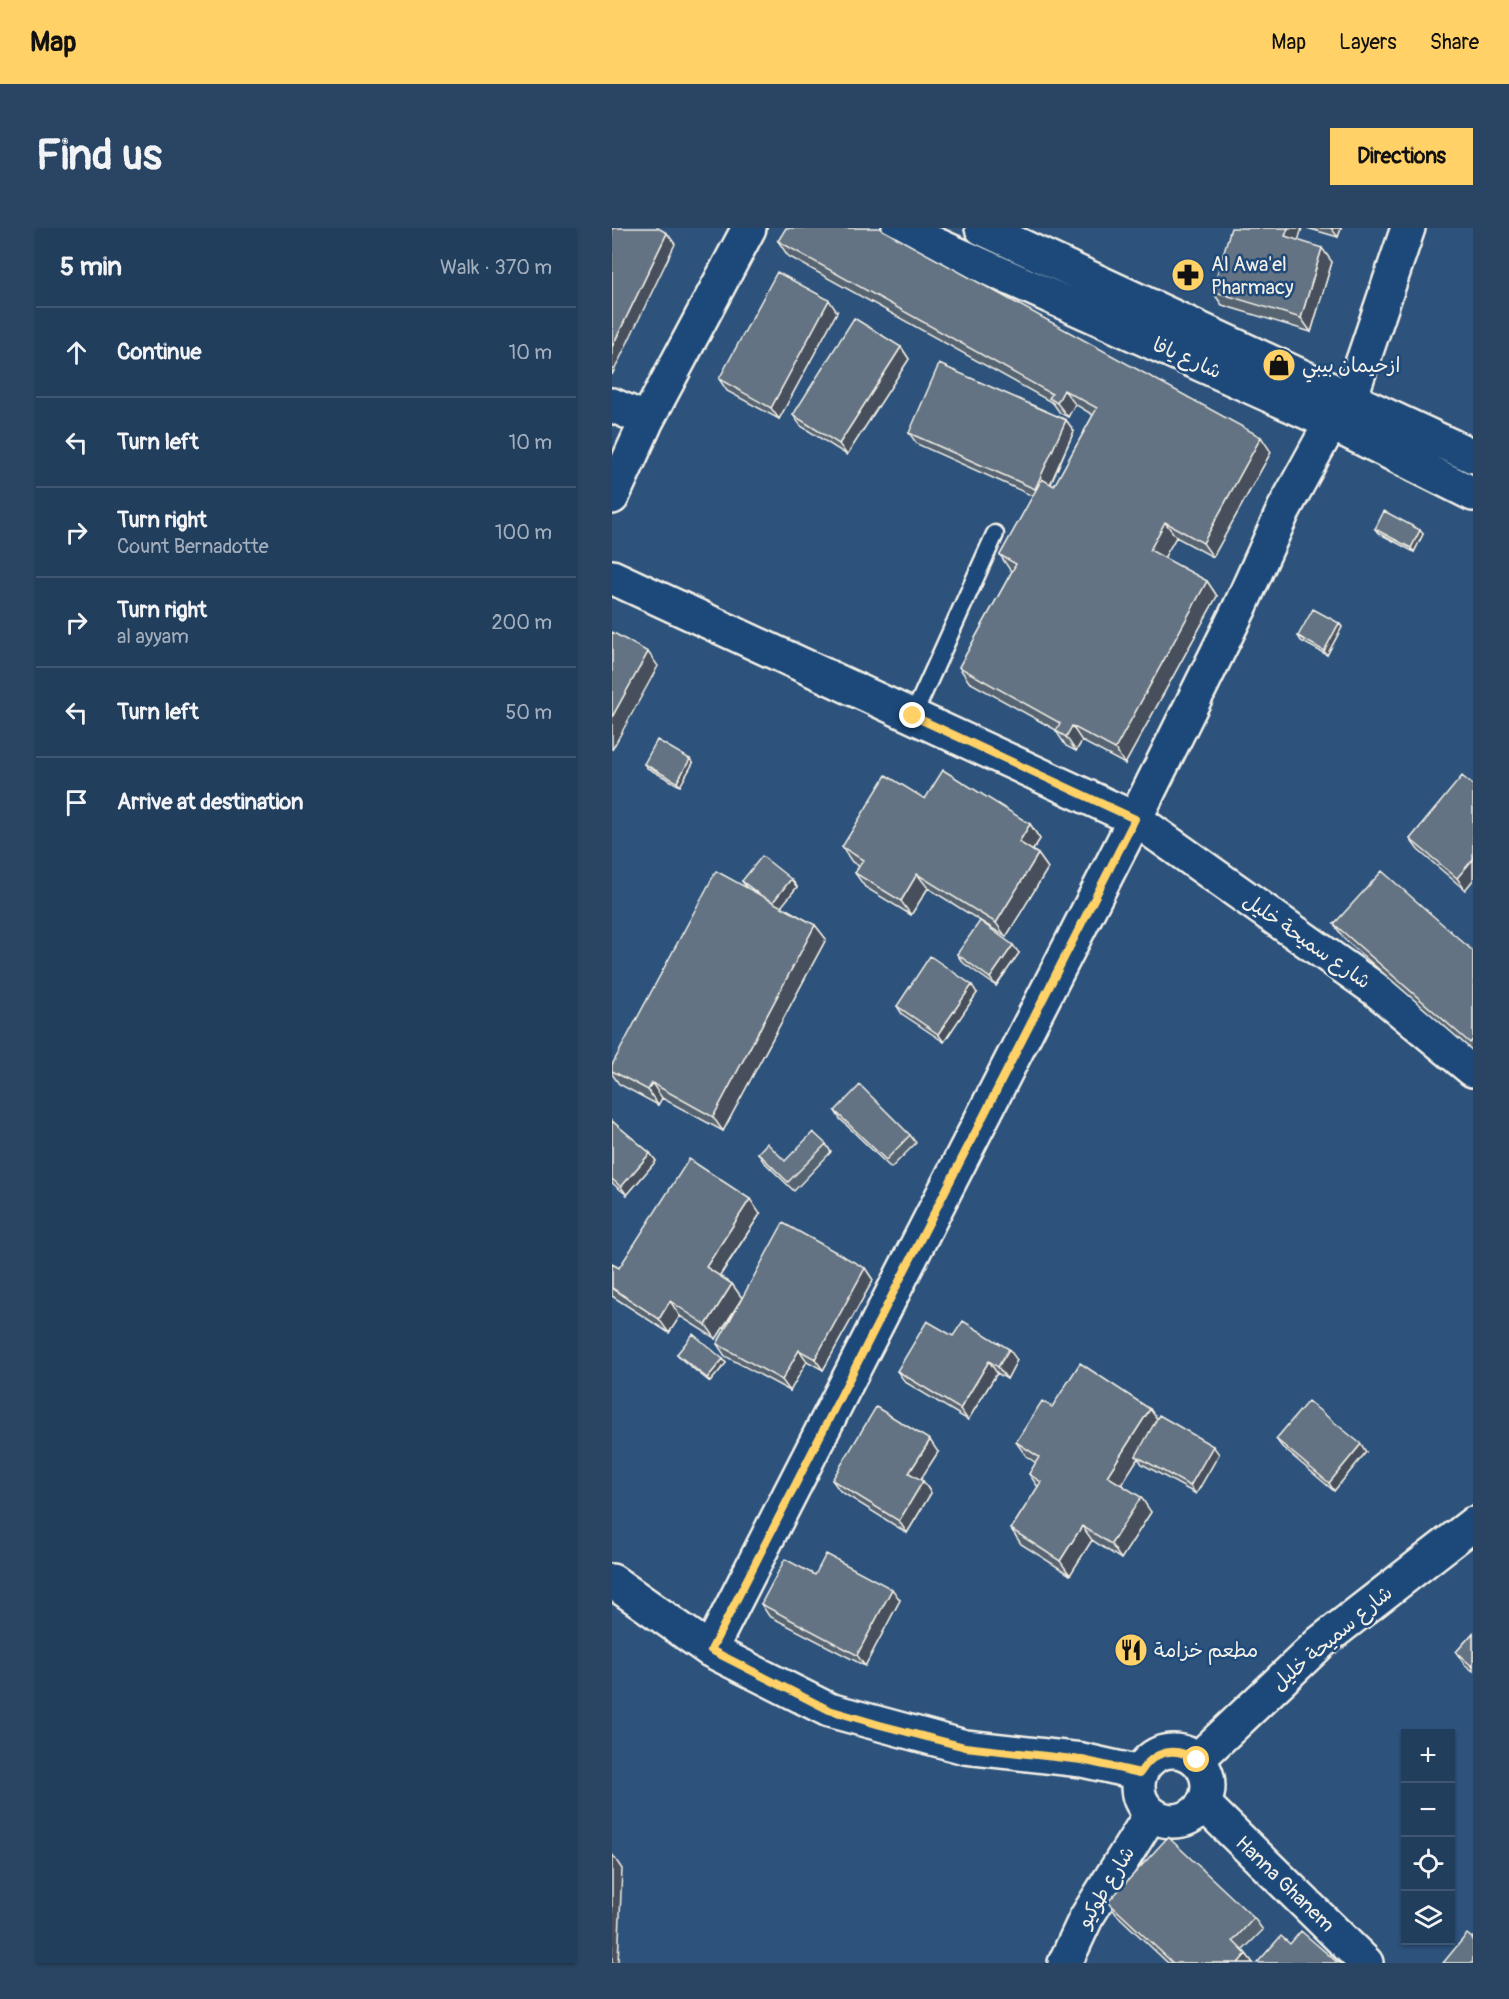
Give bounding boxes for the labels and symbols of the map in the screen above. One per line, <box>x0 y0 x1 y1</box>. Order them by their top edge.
place label: Al Awa'el Pharmacy <box>1211 252 1294 300</box>
pharmacy icon: Al Awa'el Pharmacy <box>1170 257 1206 293</box>
street label: شارع يافا <box>1148 332 1225 385</box>
shop icon: ازحيمان بيبي <box>1261 347 1297 383</box>
place label: ازحيمان بيبي <box>1302 353 1400 383</box>
route end <box>899 702 925 728</box>
street label: شارع سميحة خليل <box>1238 888 1376 995</box>
street label: شارع سميحة خليل <box>1267 1580 1398 1697</box>
restaurant icon: مطعم خزامة <box>1113 1632 1149 1668</box>
place label: مطعم خزامة <box>1154 1638 1258 1665</box>
route start <box>1183 1746 1209 1772</box>
street label: Hanna Ghanem <box>1230 1831 1340 1937</box>
street label: شارع طوكيو <box>1071 1842 1141 1934</box>

